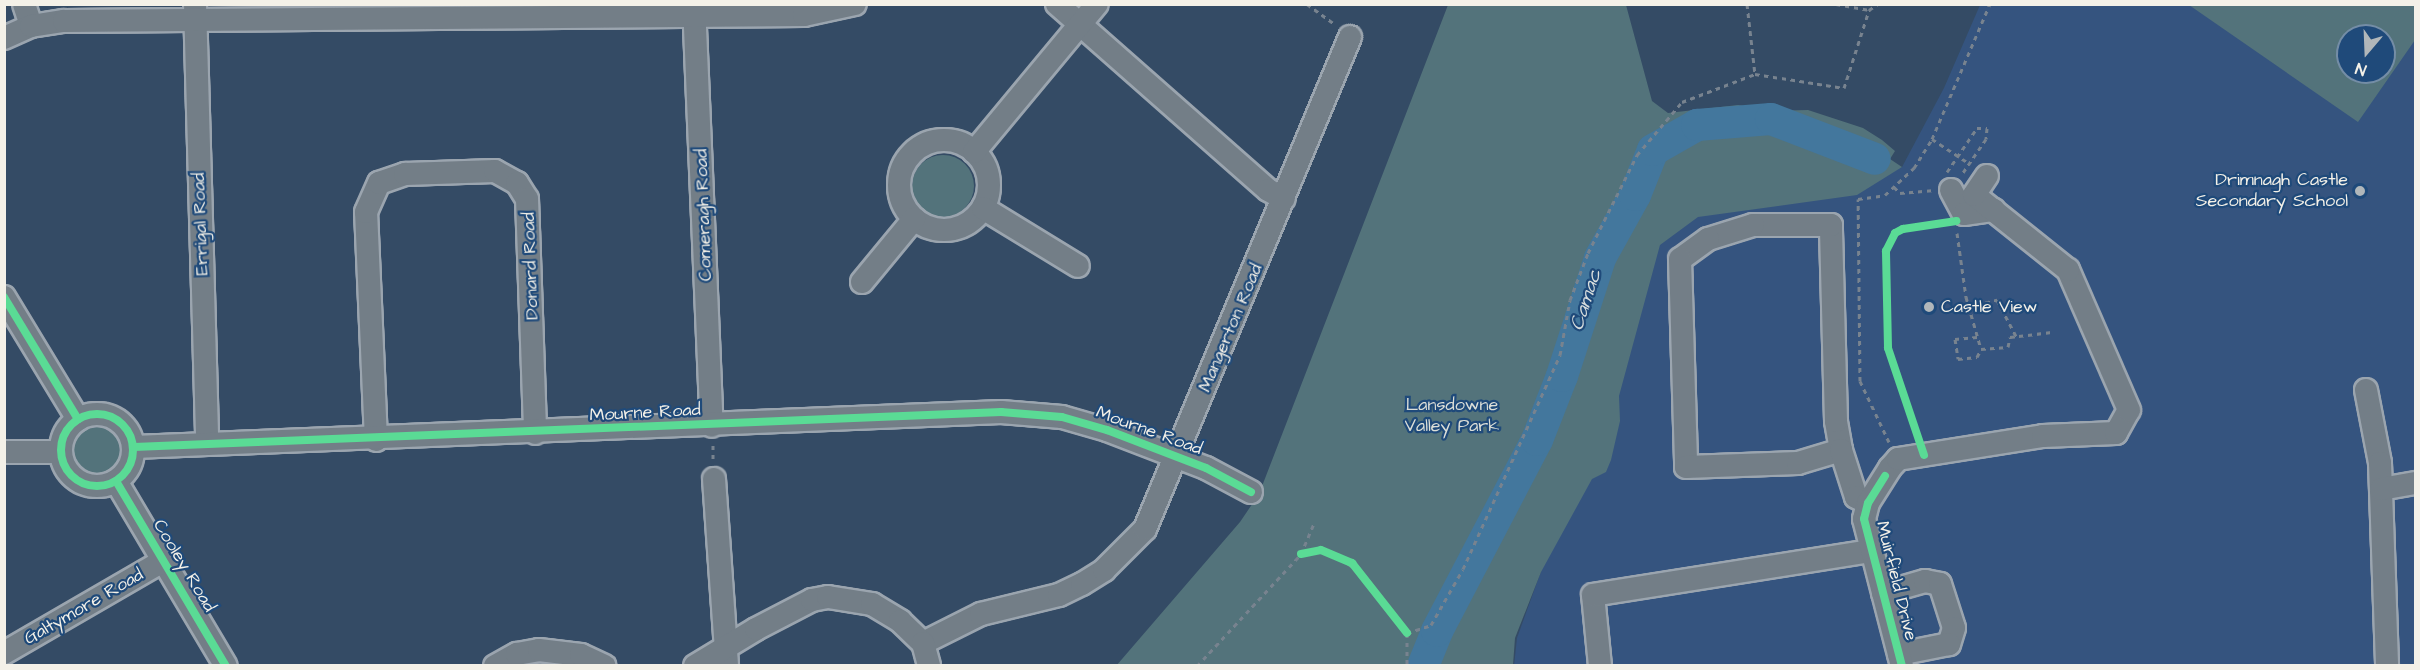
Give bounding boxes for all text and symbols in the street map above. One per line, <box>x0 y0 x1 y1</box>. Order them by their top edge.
north arrow <box>2336 24 2396 84</box>
text: N <box>2352 57 2369 81</box>
street label: Comeragh Road <box>691 148 717 282</box>
place label: Drimnagh Castle Secondary School <box>2196 170 2348 213</box>
street label: Errigal Road <box>188 172 214 276</box>
marker: Drimnagh Castle Secondary School <box>2353 184 2367 198</box>
street label: Donard Road <box>518 212 544 320</box>
street label: Mangerton Road <box>1194 261 1268 395</box>
water label: Camac <box>1565 266 1607 334</box>
place label: Castle View <box>1941 296 2037 318</box>
marker: Castle View <box>1922 300 1936 314</box>
park label: Lansdowne Valley Park <box>1405 395 1499 438</box>
street label: Mourne Road <box>589 399 701 427</box>
street label: Mourne Road <box>1093 402 1205 460</box>
street label: Cooley Road <box>148 516 220 616</box>
street label: Muirfield Drive <box>1871 519 1921 643</box>
street label: Galtymore Road <box>21 564 147 650</box>

